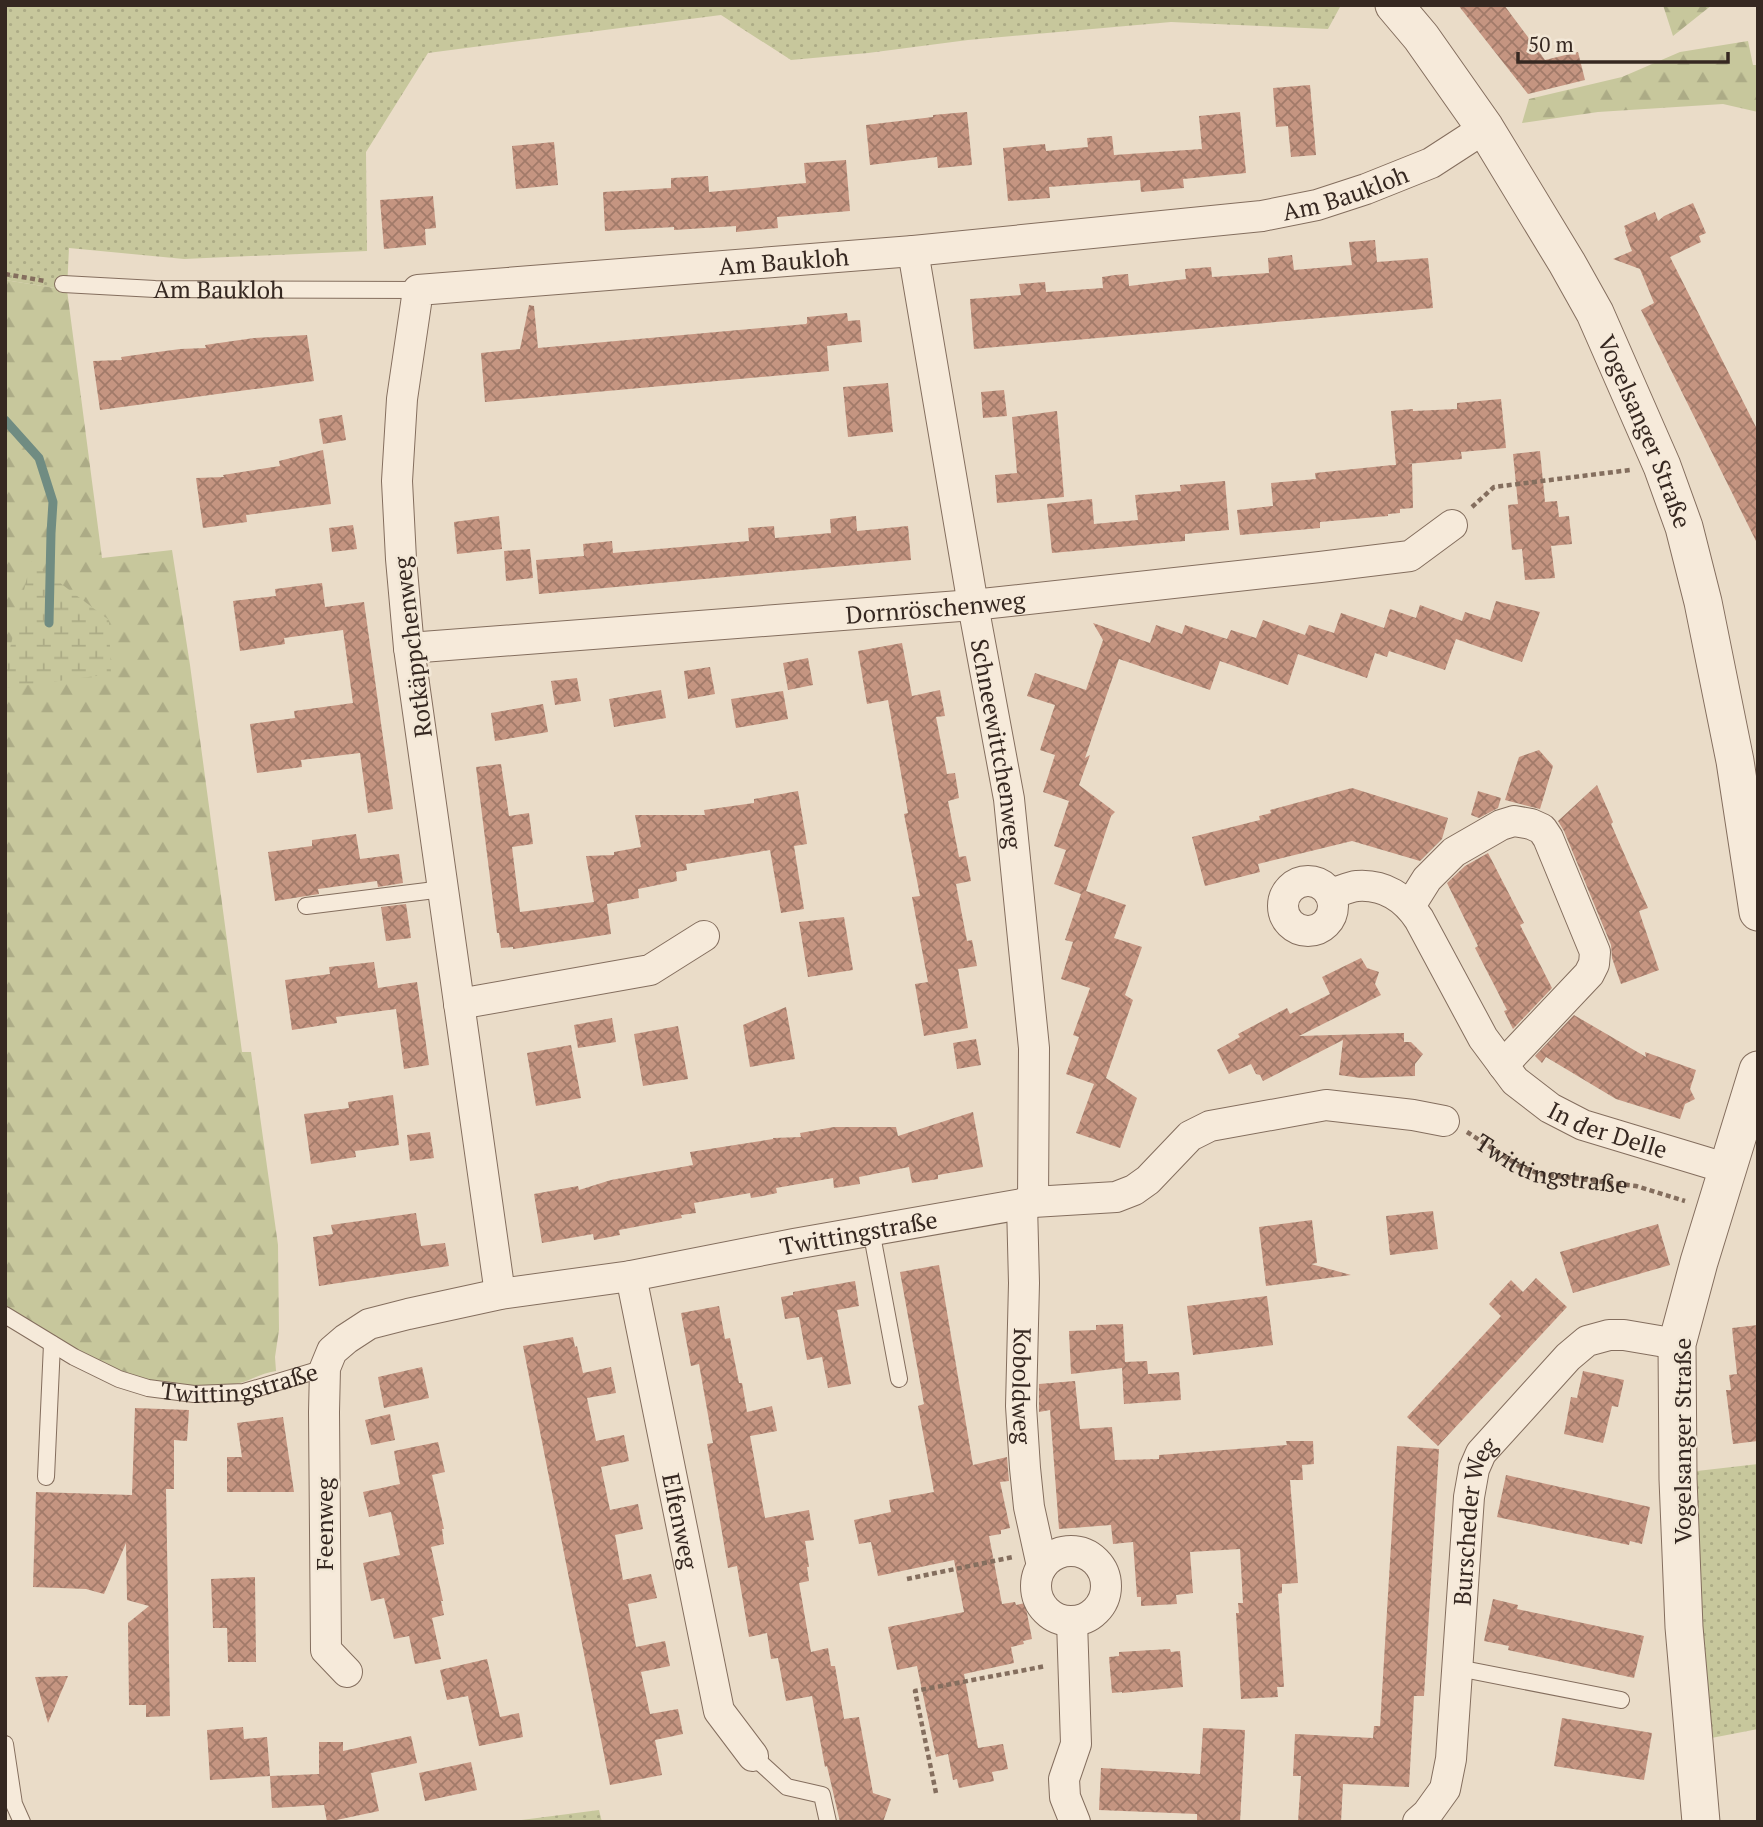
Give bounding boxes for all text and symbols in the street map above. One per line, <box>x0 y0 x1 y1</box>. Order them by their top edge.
scale bar <box>1518 21 1728 65</box>
text: 50 m <box>1528 30 1574 58</box>
street label: Am Baukloh <box>1280 158 1413 228</box>
street label: Am Baukloh <box>717 240 850 282</box>
street label: Am Baukloh <box>153 273 284 305</box>
street label: Vogelsanger Straße <box>1591 330 1699 532</box>
street label: Rotkäppchenweg <box>385 554 439 739</box>
street label: Dornröschenweg <box>844 583 1027 631</box>
street label: Schneewittchenweg <box>964 636 1030 851</box>
street label: In der Delle <box>1542 1094 1671 1166</box>
street label: Twittingstraße <box>1469 1126 1629 1201</box>
street label: Twittingstraße <box>777 1203 940 1262</box>
street label: Koboldweg <box>1005 1327 1039 1445</box>
street label: Vogelsanger Straße <box>1666 1338 1698 1544</box>
street label: Twittingstraße <box>159 1355 322 1410</box>
street label: Burscheder Weg <box>1446 1430 1504 1607</box>
street label: Elfenweg <box>655 1470 706 1572</box>
street label: Feenweg <box>308 1477 340 1571</box>

